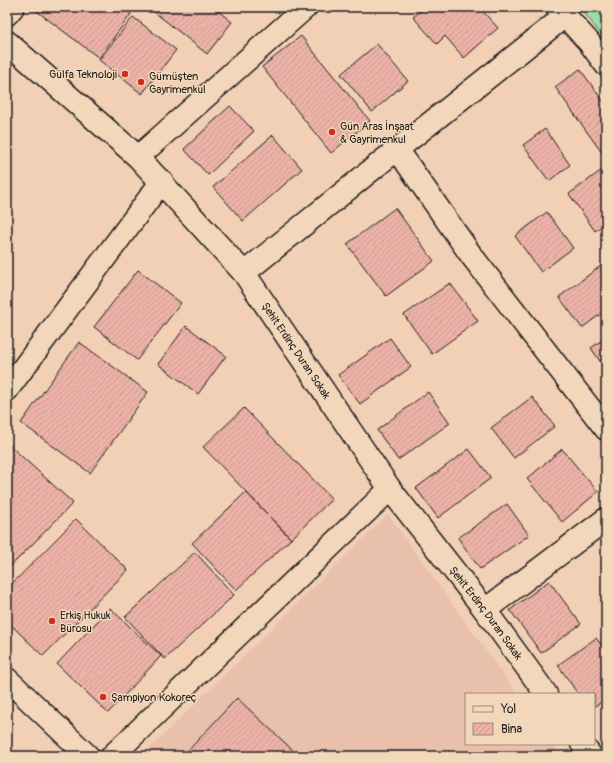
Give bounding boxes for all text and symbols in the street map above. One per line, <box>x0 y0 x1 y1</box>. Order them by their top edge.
place label: Gülfa Teknoloji <box>49 68 117 81</box>
marker: Gülfa Teknoloji <box>120 69 130 79</box>
place label: Gümüşten Gayrimenkul <box>149 70 206 96</box>
marker: Gümüşten Gayrimenkul <box>136 77 146 87</box>
place label: Gün Aras İnşaat & Gayrimenkul <box>340 120 414 146</box>
marker: Gün Aras İnşaat & Gayrimenkul <box>327 127 337 137</box>
street label: Şehit Erdinç Duran Sokak <box>259 300 334 401</box>
street label: Şehit Erdinç Duran Sokak <box>447 564 526 662</box>
place label: Erkiş Hukuk Bürosu <box>60 609 111 635</box>
marker: Erkiş Hukuk Bürosu <box>47 616 57 626</box>
place label: Şampiyon Kokoreç <box>111 691 197 704</box>
marker: Şampiyon Kokoreç <box>98 692 108 702</box>
legend <box>465 693 595 745</box>
text: Yol <box>500 702 516 717</box>
text: Bina <box>501 722 523 737</box>

